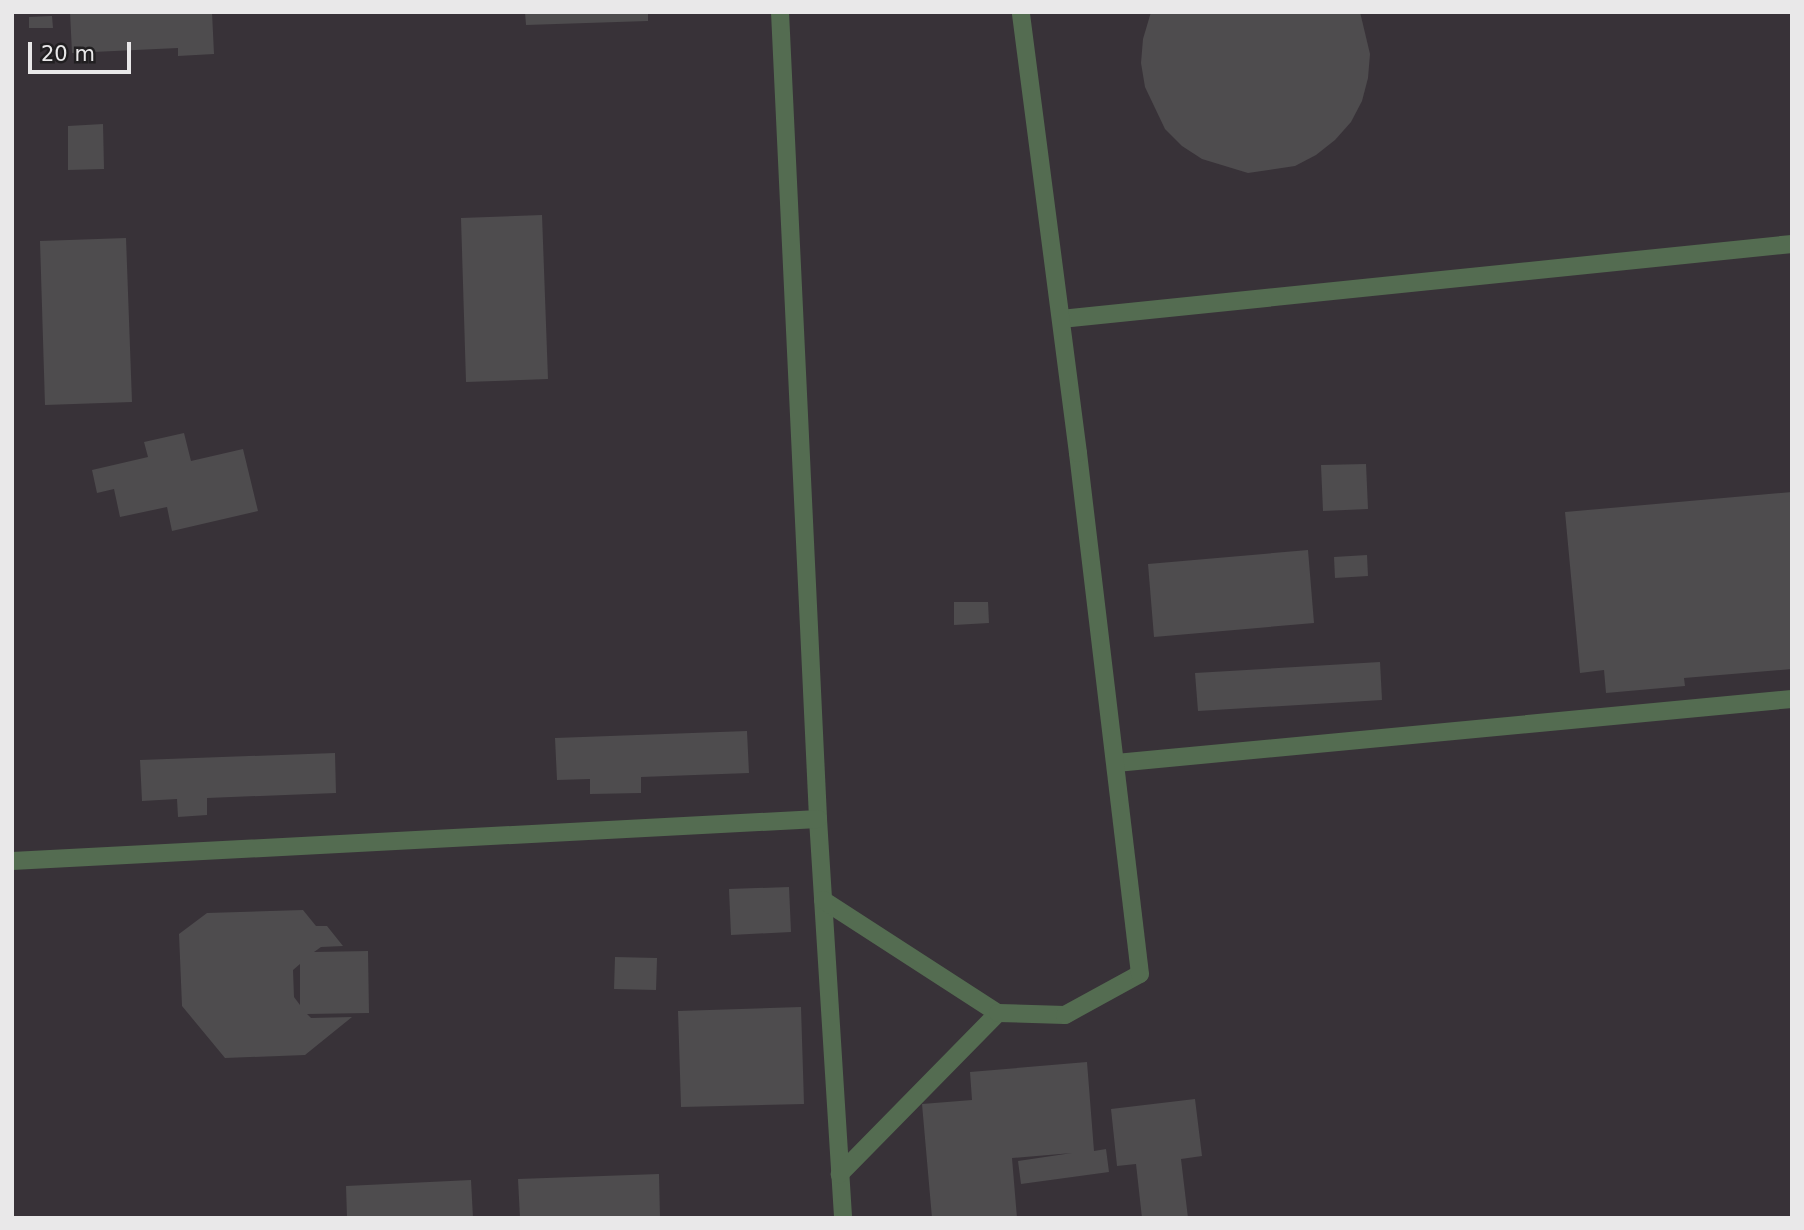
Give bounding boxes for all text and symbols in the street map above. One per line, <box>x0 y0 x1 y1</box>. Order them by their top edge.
scale bar <box>32 28 135 72</box>
text: 20 m <box>41 42 95 66</box>

